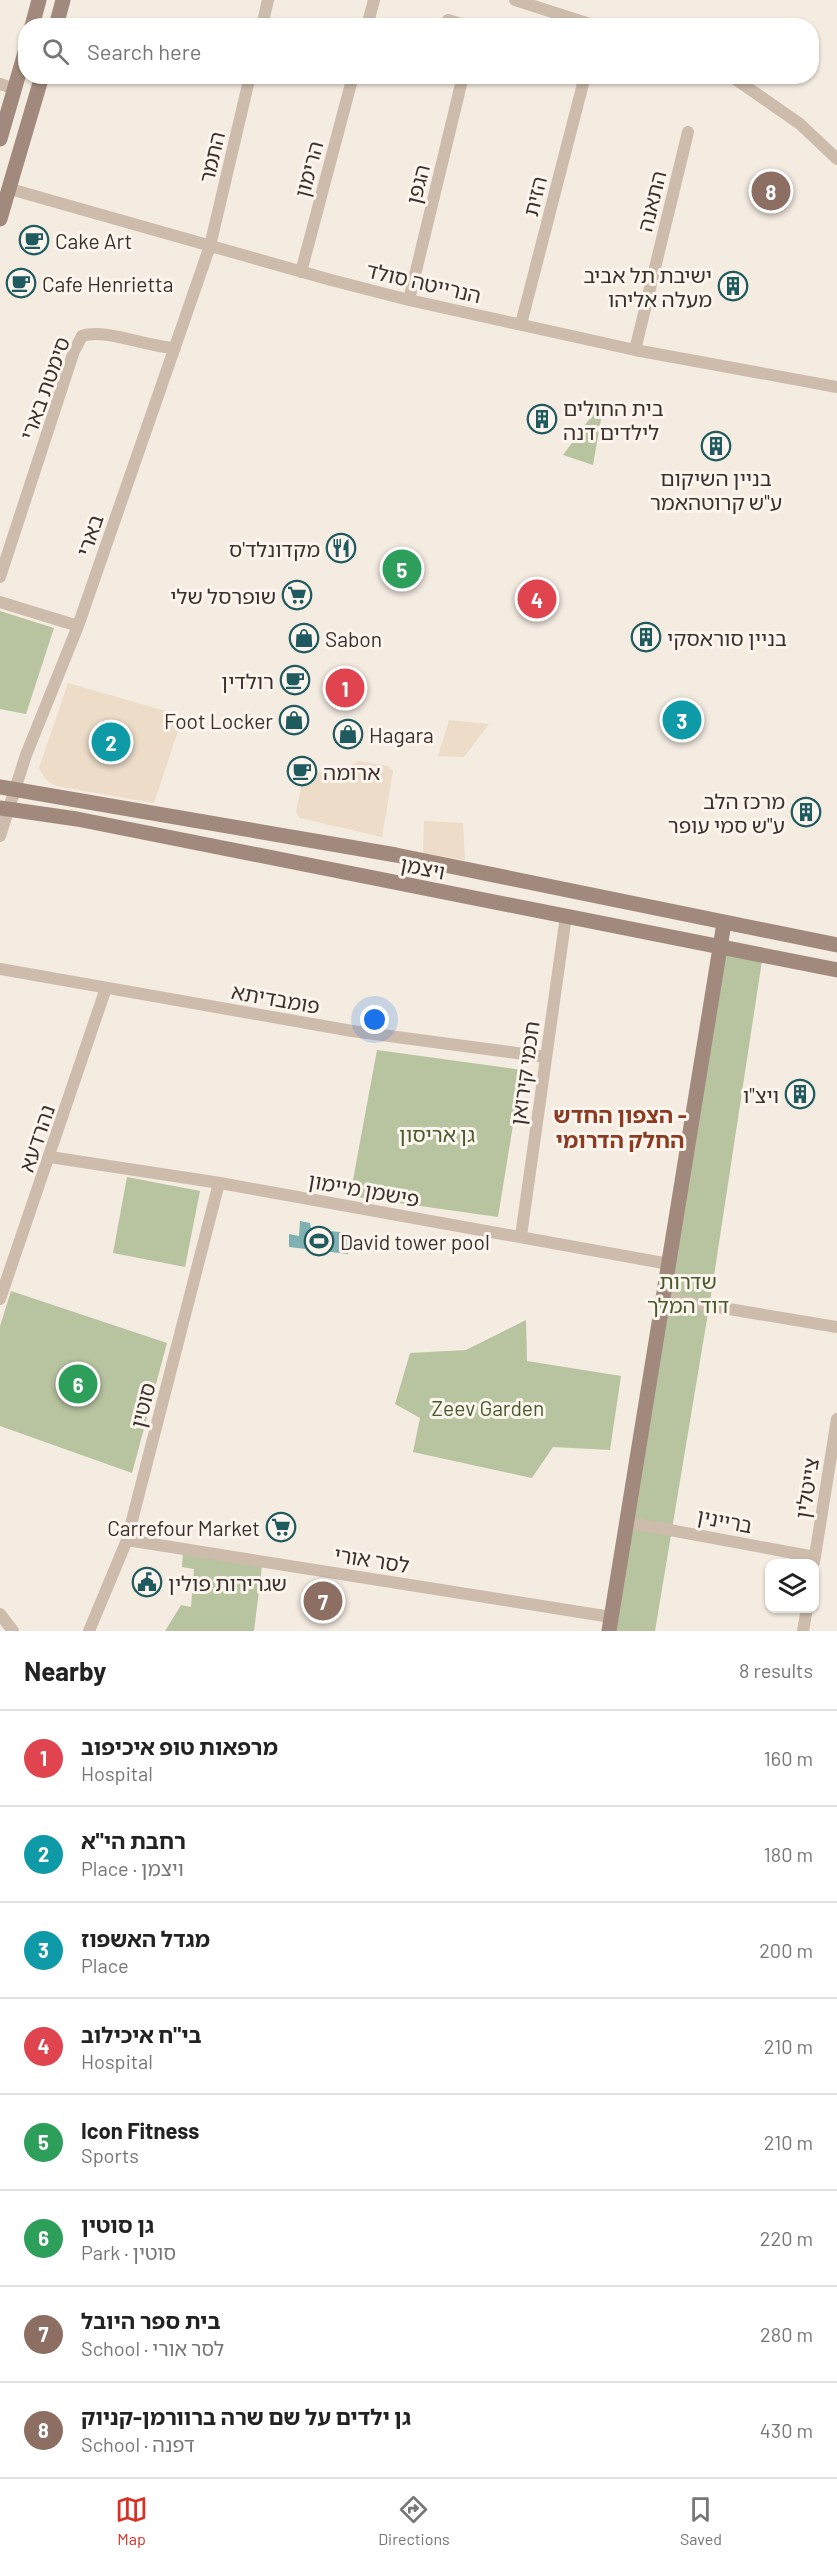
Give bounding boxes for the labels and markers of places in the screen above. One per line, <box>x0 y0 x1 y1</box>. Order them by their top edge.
pin: 8 <box>752 168 790 213</box>
cafe icon: Cake Art <box>18 224 50 256</box>
place label: Cake Art <box>55 228 132 253</box>
place label: ישיבת תל אביב מעלה אליהו <box>583 262 712 311</box>
cafe icon: Cafe Henrietta <box>5 267 37 299</box>
building icon: ישיבת תל אביב מעלה אליהו <box>717 270 749 302</box>
place label: Cafe Henrietta <box>42 271 173 296</box>
place label: בית החולים לילדים דנה <box>563 395 664 444</box>
building icon: בית החולים לילדים דנה <box>526 403 558 435</box>
building icon: בניין השיקום ע"ש קרוטהאמר <box>700 430 732 462</box>
place label: בניין השיקום ע"ש קרוטהאמר <box>650 465 782 514</box>
restaurant icon: מקדונלד'ס <box>325 532 357 564</box>
place label: מקדונלד'ס <box>229 536 320 561</box>
pin: 5 <box>382 546 422 592</box>
pin: 4 <box>518 576 556 622</box>
supermarket icon: שופרסל שלי <box>281 579 313 611</box>
place label: שופרסל שלי <box>170 583 276 608</box>
building icon: בניין סוראסקי <box>630 621 662 653</box>
shop icon: Sabon <box>288 622 320 654</box>
place label: בניין סוראסקי <box>667 625 787 650</box>
place label: Sabon <box>325 626 382 651</box>
cafe icon: רולדין <box>279 664 311 696</box>
pin: 1 <box>326 666 364 710</box>
place label: רולדין <box>221 668 274 693</box>
pin: 3 <box>662 698 702 742</box>
shop icon: Foot Locker <box>278 704 310 736</box>
place label: Foot Locker <box>164 708 273 733</box>
shop icon: Hagara <box>332 718 364 750</box>
pin: 2 <box>92 720 130 764</box>
place label: Hagara <box>369 722 434 747</box>
cafe icon: ארומה <box>286 755 318 787</box>
place label: ארומה <box>323 759 381 784</box>
place label: מרכז הלב ע"ש סמי עופר <box>668 788 785 837</box>
building icon: מרכז הלב ע"ש סמי עופר <box>790 796 822 828</box>
building icon: ויצ"ו <box>784 1078 816 1110</box>
place label: ויצ"ו <box>743 1082 779 1107</box>
sports icon: David tower pool <box>303 1225 335 1257</box>
place label: David tower pool <box>340 1229 490 1254</box>
pin: 6 <box>58 1362 98 1406</box>
supermarket icon: Carrefour Market <box>265 1511 297 1543</box>
place label: Carrefour Market <box>107 1515 260 1540</box>
public building icon: שגרירות פולין <box>131 1566 163 1598</box>
place label: שגרירות פולין <box>168 1570 287 1595</box>
pin: 7 <box>304 1578 342 1624</box>

